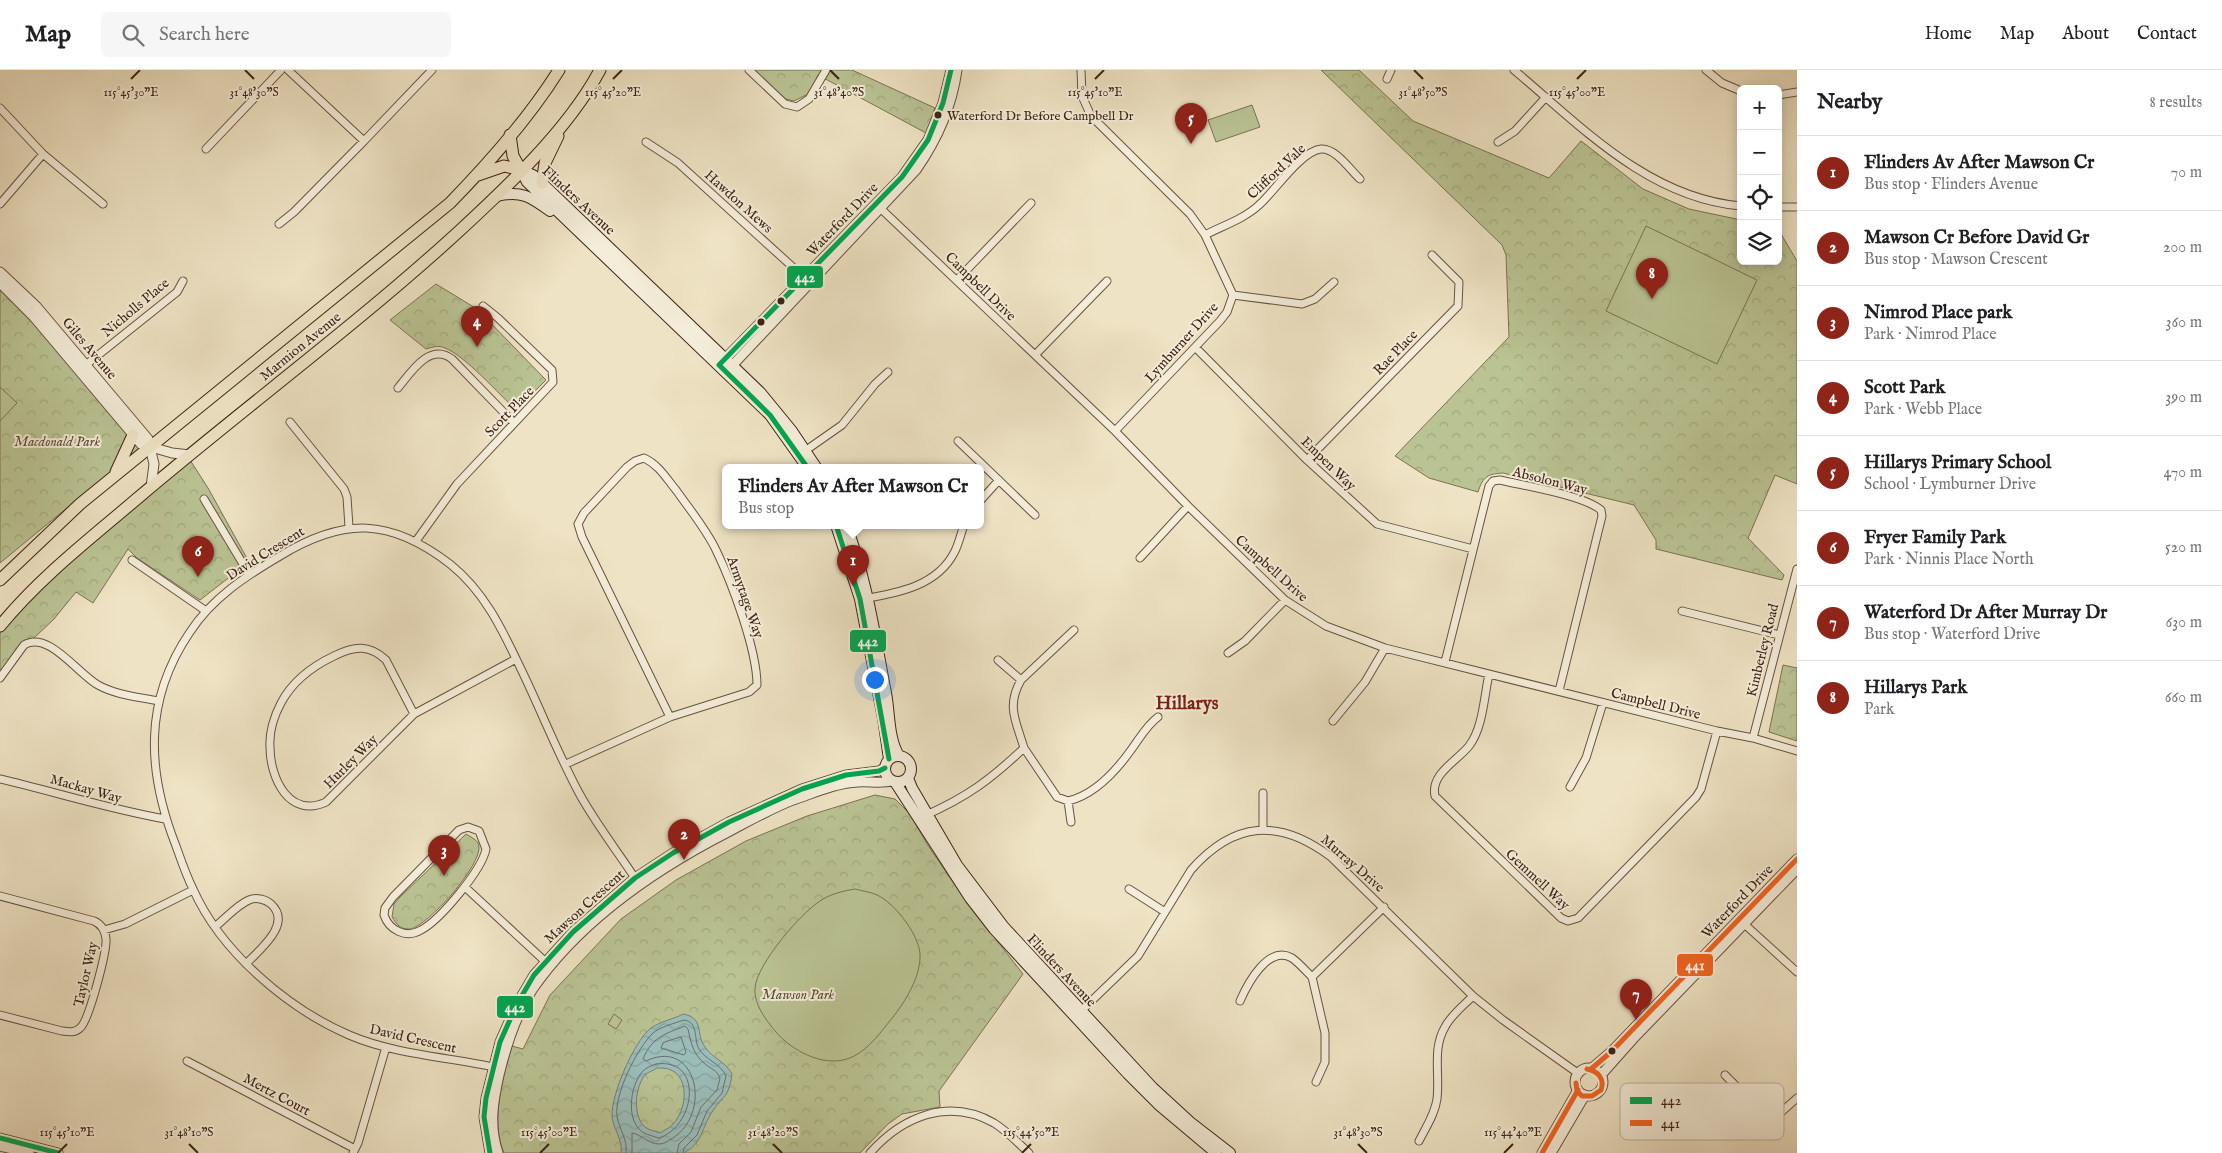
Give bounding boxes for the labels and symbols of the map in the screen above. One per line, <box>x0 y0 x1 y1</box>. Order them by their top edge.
text: 115°45'30"E <box>103 85 159 100</box>
text: 31°48'30"S <box>229 85 279 100</box>
text: 115°45'20"E <box>585 85 641 100</box>
text: 31°48'40"S <box>814 85 864 100</box>
text: 115°45'10"E <box>1067 85 1123 100</box>
text: 31°48'50"S <box>1399 85 1447 100</box>
text: 115°45'00"E <box>1549 85 1605 100</box>
pin: 5 <box>1175 103 1207 144</box>
place label: Waterford Dr Before Campbell Dr <box>947 108 1134 125</box>
marker: Waterford Dr Before Campbell Dr <box>933 110 943 120</box>
street label: Clifford Vale <box>1244 140 1310 203</box>
street label: Flinders Avenue <box>538 162 619 240</box>
street label: Hawdon Mews <box>700 166 776 237</box>
street label: Waterford Drive <box>803 179 883 260</box>
street label: Campbell Drive <box>941 248 1020 325</box>
pin: 8 <box>1636 258 1668 299</box>
line badge: 442 <box>786 265 824 289</box>
text: 442 <box>795 269 816 287</box>
street label: Nicholls Place <box>98 274 174 341</box>
unlabelled marker <box>776 296 786 306</box>
street label: Lymburner Drive <box>1141 298 1223 387</box>
pin: 4 <box>461 306 493 347</box>
street label: Marmion Avenue <box>256 308 345 385</box>
street label: Giles Avenue <box>58 314 121 384</box>
unlabelled marker <box>756 317 766 327</box>
street label: Rae Place <box>1370 326 1422 379</box>
street label: Scott Place <box>481 382 539 441</box>
park label: Macdonald Park <box>14 433 100 451</box>
street label: Empen Way <box>1297 433 1360 495</box>
street label: Absolon Way <box>1510 463 1589 499</box>
street label: David Crescent <box>223 523 308 585</box>
street label: Campbell Drive <box>1231 531 1312 606</box>
pin: 6 <box>182 536 214 577</box>
pin: 1 <box>837 545 869 586</box>
street label: Armytage Way <box>722 553 768 641</box>
street label: Kimberley Road <box>1743 601 1783 699</box>
line badge: 442 <box>849 629 887 653</box>
text: 442 <box>858 633 879 651</box>
your location <box>862 667 888 693</box>
street label: Campbell Drive <box>1609 684 1703 724</box>
district label: Hillarys <box>1155 692 1219 716</box>
street label: Hurley Way <box>320 731 382 793</box>
street label: Mackay Way <box>48 770 124 808</box>
pin: 2 <box>668 819 700 860</box>
street label: Murray Drive <box>1317 831 1388 897</box>
pin: 3 <box>428 835 460 876</box>
street label: Gemmell Way <box>1501 845 1573 914</box>
street label: Waterford Drive <box>1698 861 1778 942</box>
street label: Mawson Crescent <box>541 866 629 948</box>
street label: Flinders Avenue <box>1023 930 1100 1012</box>
street label: Taylor Way <box>70 940 102 1009</box>
line badge: 441 <box>1676 953 1714 977</box>
text: 441 <box>1686 957 1704 975</box>
pin: 7 <box>1620 979 1652 1020</box>
park label: Mawson Park <box>762 986 835 1004</box>
line badge: 442 <box>496 995 534 1019</box>
text: 442 <box>505 999 526 1017</box>
street label: David Crescent <box>368 1020 458 1058</box>
unlabelled marker <box>1607 1046 1617 1056</box>
street label: Mertz Court <box>240 1070 313 1120</box>
legend <box>1620 1083 1784 1140</box>
text: 442 <box>1661 1092 1682 1110</box>
text: 441 <box>1661 1115 1680 1133</box>
text: 115°45'10"E <box>39 1125 95 1140</box>
text: 31°48'10"S <box>164 1125 214 1140</box>
text: 115°45'00"E <box>521 1125 577 1140</box>
text: 31°48'20"S <box>748 1125 798 1140</box>
text: 115°44'50"E <box>1003 1125 1059 1140</box>
text: 31°48'30"S <box>1333 1125 1383 1140</box>
text: 115°44'40"E <box>1484 1125 1542 1140</box>

